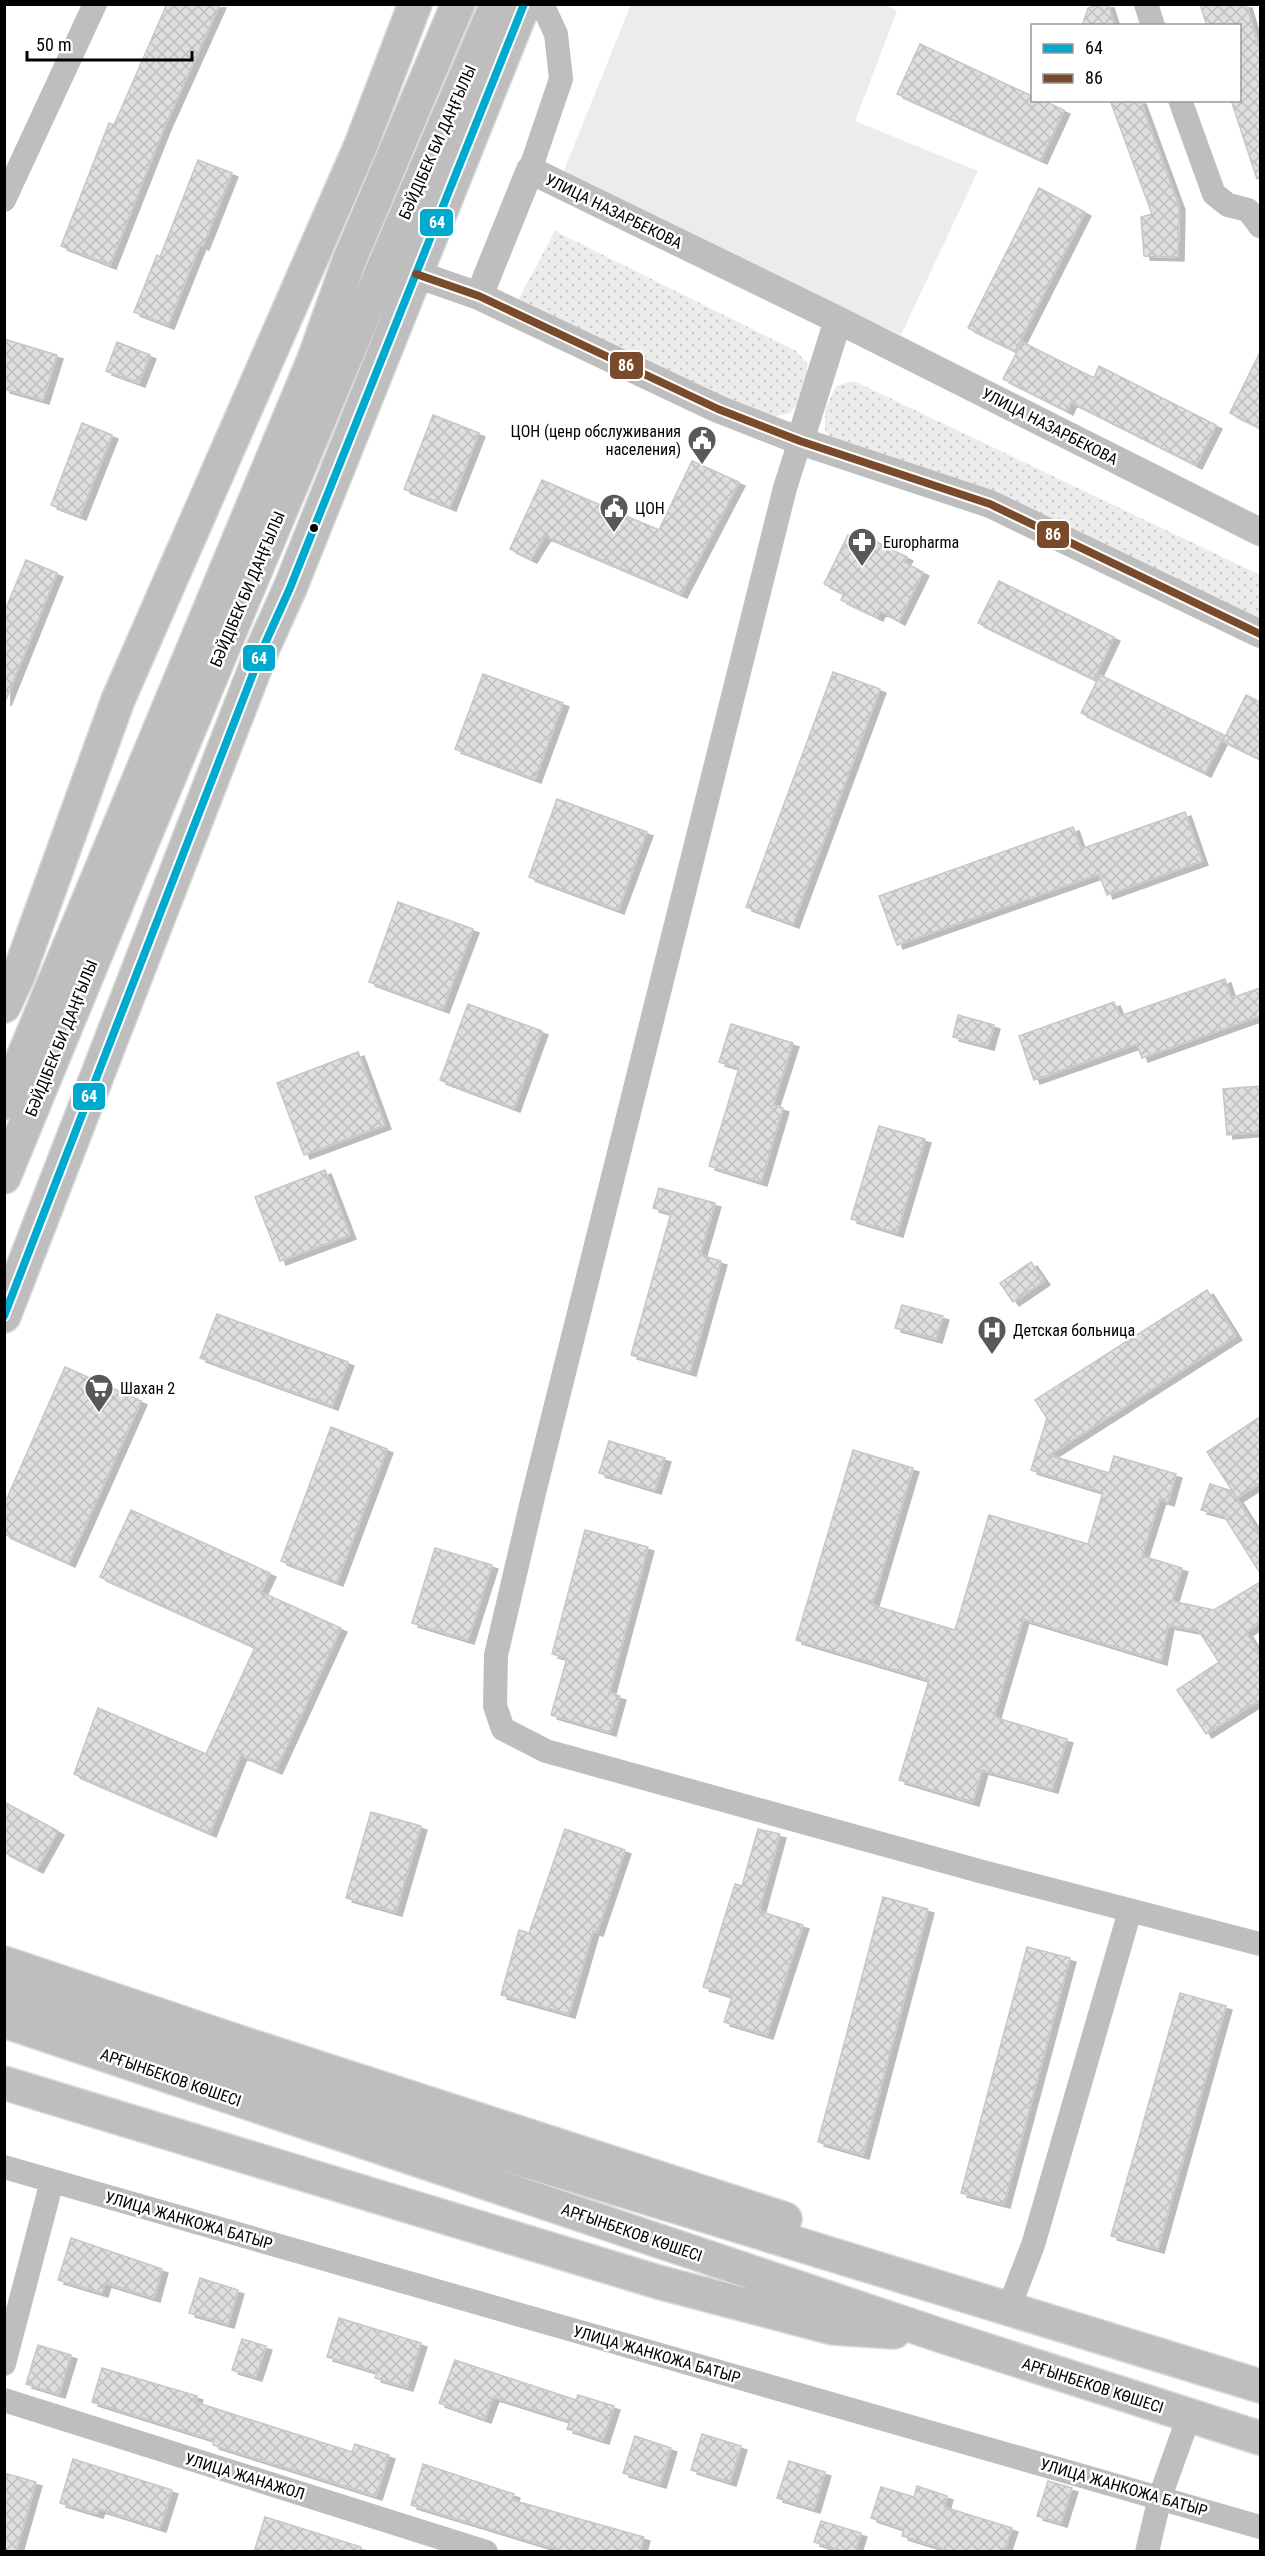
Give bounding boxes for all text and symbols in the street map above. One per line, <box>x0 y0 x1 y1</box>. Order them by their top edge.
scale bar <box>27 24 192 62</box>
legend <box>1031 24 1241 102</box>
text: 50 m <box>36 34 71 55</box>
text: 64 <box>1085 37 1103 58</box>
street label: БӘЙДІБЕК БИ ДАҢҒЫЛЫ <box>395 62 480 222</box>
text: 86 <box>1085 67 1103 88</box>
street label: УЛИЦА НАЗАРБЕКОВА <box>542 170 685 253</box>
line badge: 64 <box>419 208 454 237</box>
text: 64 <box>429 213 445 232</box>
line badge: 86 <box>609 351 644 380</box>
text: 86 <box>618 356 634 375</box>
street label: УЛИЦА НАЗАРБЕКОВА <box>979 384 1121 469</box>
place label: ЦОН (ценр обслуживания населения) <box>510 422 681 459</box>
public building icon: ЦОН (ценр обслуживания населения) <box>686 424 718 466</box>
public building icon: ЦОН <box>598 492 630 534</box>
place label: ЦОН <box>635 499 665 518</box>
street label: БӘЙДІБЕК БИ ДАҢҒЫЛЫ <box>206 509 289 670</box>
line badge: 86 <box>1036 520 1070 549</box>
unlabelled marker <box>308 522 320 534</box>
text: 86 <box>1045 525 1061 544</box>
pharmacy icon: Europharma <box>846 526 878 568</box>
place label: Europharma <box>883 533 959 552</box>
line badge: 64 <box>242 644 276 672</box>
text: 64 <box>251 649 267 668</box>
street label: БӘЙДІБЕК БИ ДАҢҒЫЛЫ <box>21 957 102 1119</box>
line badge: 64 <box>72 1082 106 1111</box>
text: 64 <box>81 1087 97 1106</box>
hospital icon: Детская больница <box>976 1314 1008 1356</box>
place label: Детская больница <box>1013 1321 1135 1340</box>
supermarket icon: Шахан 2 <box>83 1372 115 1414</box>
place label: Шахан 2 <box>120 1379 175 1398</box>
street label: АРҒЫНБЕКОВ КӨШЕСІ <box>98 2044 244 2110</box>
street label: УЛИЦА ЖАНКОЖА БАТЫР <box>103 2187 275 2254</box>
street label: АРҒЫНБЕКОВ КӨШЕСІ <box>559 2199 705 2265</box>
street label: УЛИЦА ЖАНКОЖА БАТЫР <box>571 2321 743 2388</box>
street label: АРҒЫНБЕКОВ КӨШЕСІ <box>1020 2354 1166 2417</box>
street label: УЛИЦА ЖАНАЖОЛ <box>183 2449 307 2504</box>
street label: УЛИЦА ЖАНКОЖА БАТЫР <box>1038 2454 1210 2521</box>

